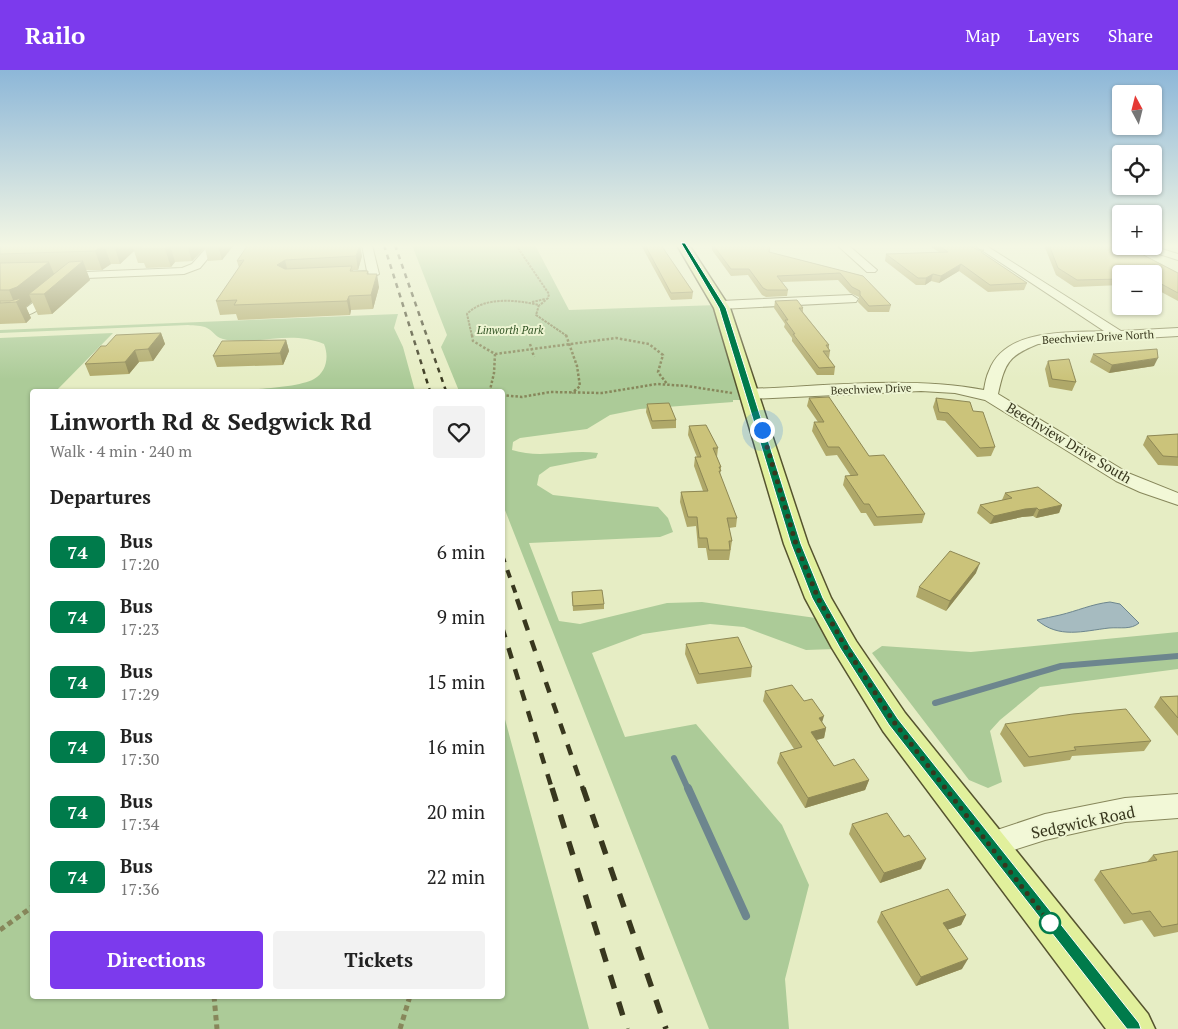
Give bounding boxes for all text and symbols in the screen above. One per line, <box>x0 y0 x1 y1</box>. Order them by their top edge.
text: Railo <box>25 19 85 51</box>
text: Map <box>965 23 1000 47</box>
text: Layers <box>1028 23 1080 47</box>
text: Share <box>1108 23 1153 47</box>
north arrow <box>1112 85 1162 135</box>
map controls <box>1112 85 1162 315</box>
button: locate <box>1112 145 1162 195</box>
button: + <box>1112 205 1162 255</box>
button: − <box>1112 265 1162 315</box>
park label: Linworth Park <box>476 323 544 337</box>
street label: Beechview Drive North <box>1042 327 1155 347</box>
street label: Beechview Drive <box>830 381 912 397</box>
street label: Beechview Drive South <box>1003 398 1135 488</box>
text: Linworth Rd & Sedgwick Rd <box>50 405 372 437</box>
button: heart <box>433 406 485 458</box>
your location <box>750 418 775 443</box>
text: Walk · 4 min · 240 m <box>50 440 192 462</box>
text: Departures <box>50 484 151 509</box>
text: Bus <box>120 528 153 553</box>
text: 6 min <box>437 539 485 564</box>
text: 74 <box>67 540 88 564</box>
text: 17:20 <box>120 553 159 575</box>
text: Bus <box>120 593 153 618</box>
text: 9 min <box>437 604 485 629</box>
text: 74 <box>67 605 88 629</box>
text: 17:23 <box>120 618 159 640</box>
text: Bus <box>120 658 153 683</box>
text: 15 min <box>427 669 485 694</box>
text: 74 <box>67 670 88 694</box>
text: 17:29 <box>120 683 159 705</box>
text: Bus <box>120 723 153 748</box>
text: 16 min <box>427 734 485 759</box>
text: 74 <box>67 735 88 759</box>
text: 17:30 <box>120 748 159 770</box>
text: Bus <box>120 788 153 813</box>
text: 20 min <box>427 799 485 824</box>
text: 74 <box>67 800 88 824</box>
street label: Sedgwick Road <box>1029 800 1137 844</box>
text: 17:34 <box>120 813 159 835</box>
text: Bus <box>120 853 153 878</box>
text: 22 min <box>427 864 485 889</box>
text: 74 <box>67 865 88 889</box>
text: 17:36 <box>120 878 159 900</box>
unlabelled marker <box>1039 912 1061 934</box>
button: Directions <box>50 931 263 989</box>
button: Tickets <box>273 931 485 989</box>

